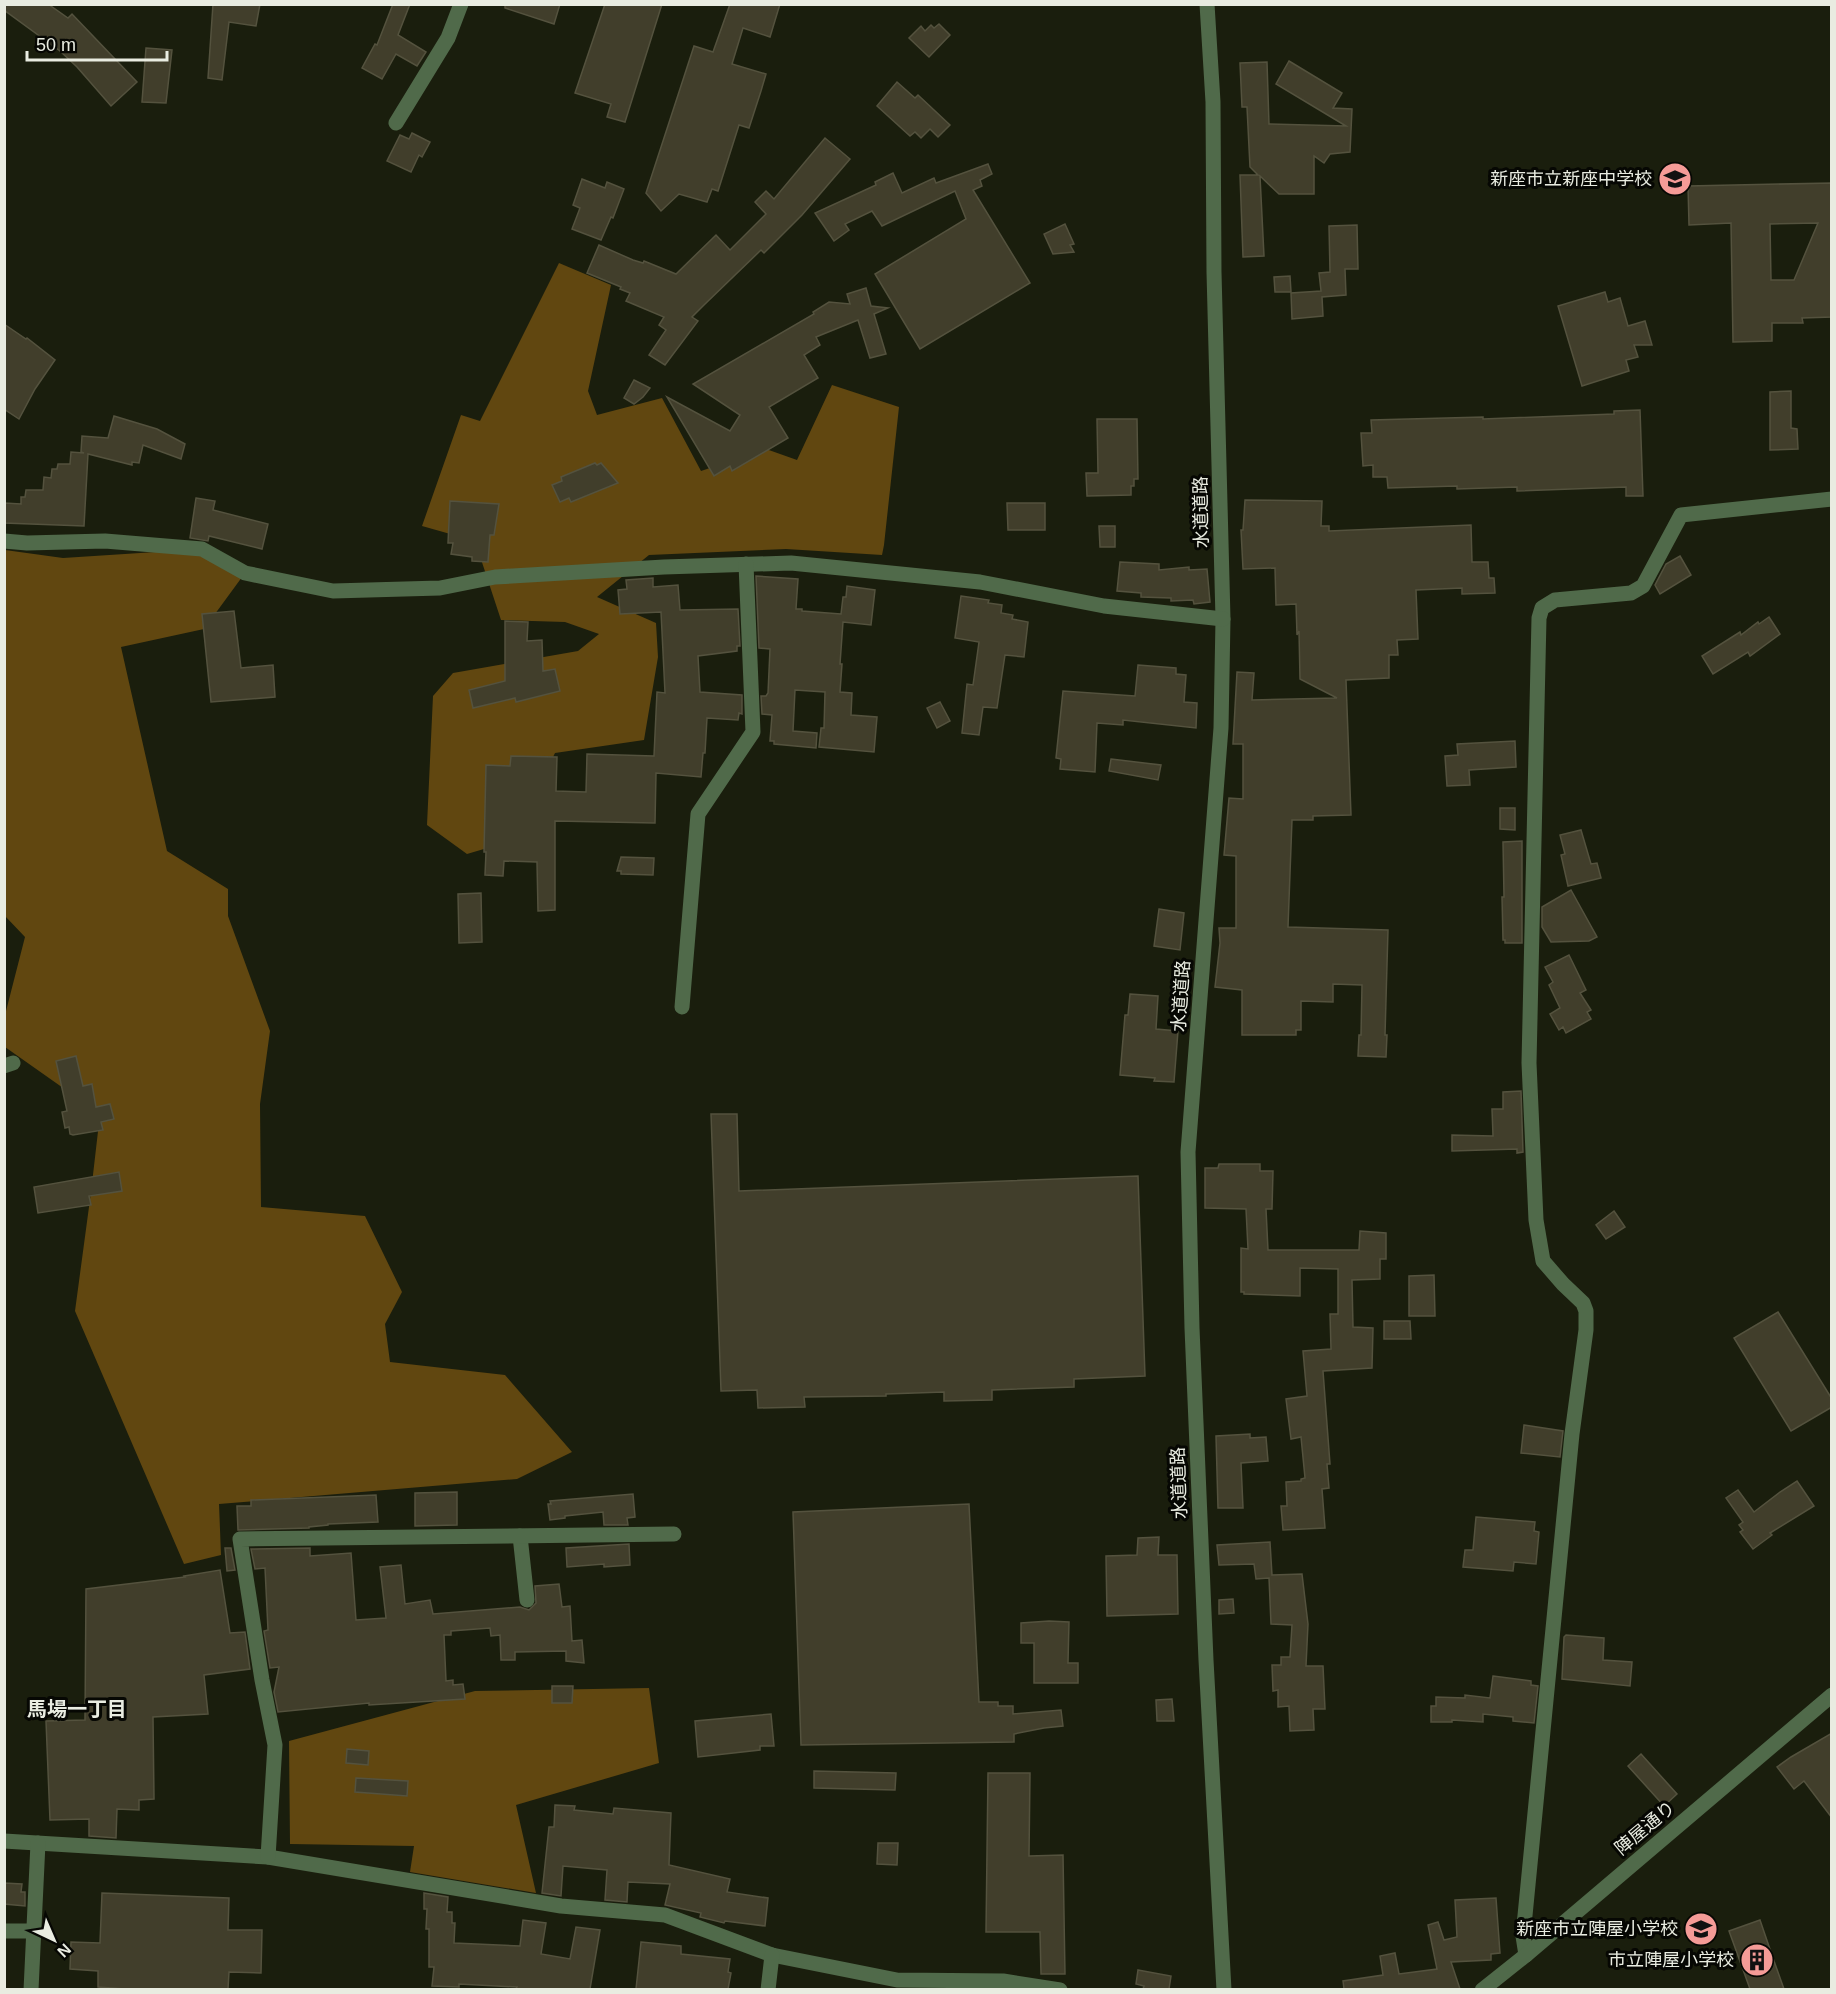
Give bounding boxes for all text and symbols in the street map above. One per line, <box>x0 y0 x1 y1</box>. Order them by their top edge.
scale bar <box>27 24 166 62</box>
text: 50 m <box>36 35 76 55</box>
school or university icon: 新座市立新座中学校 <box>1657 161 1693 197</box>
place label: 新座市立新座中学校 <box>1490 169 1652 189</box>
street label: 水道道路 <box>1190 476 1212 548</box>
street label: 水道道路 <box>1169 959 1193 1033</box>
street label: 水道道路 <box>1168 1447 1190 1519</box>
district label: 馬場一丁目 <box>27 1698 127 1720</box>
street label: 陣屋通り <box>1611 1797 1679 1859</box>
north arrow <box>24 1910 84 1970</box>
school or university icon: 新座市立陣屋小学校 <box>1683 1911 1719 1947</box>
place label: 新座市立陣屋小学校 <box>1516 1919 1678 1939</box>
text: N <box>54 1940 74 1961</box>
building icon: 市立陣屋小学校 <box>1739 1942 1775 1978</box>
place label: 市立陣屋小学校 <box>1608 1950 1734 1970</box>

